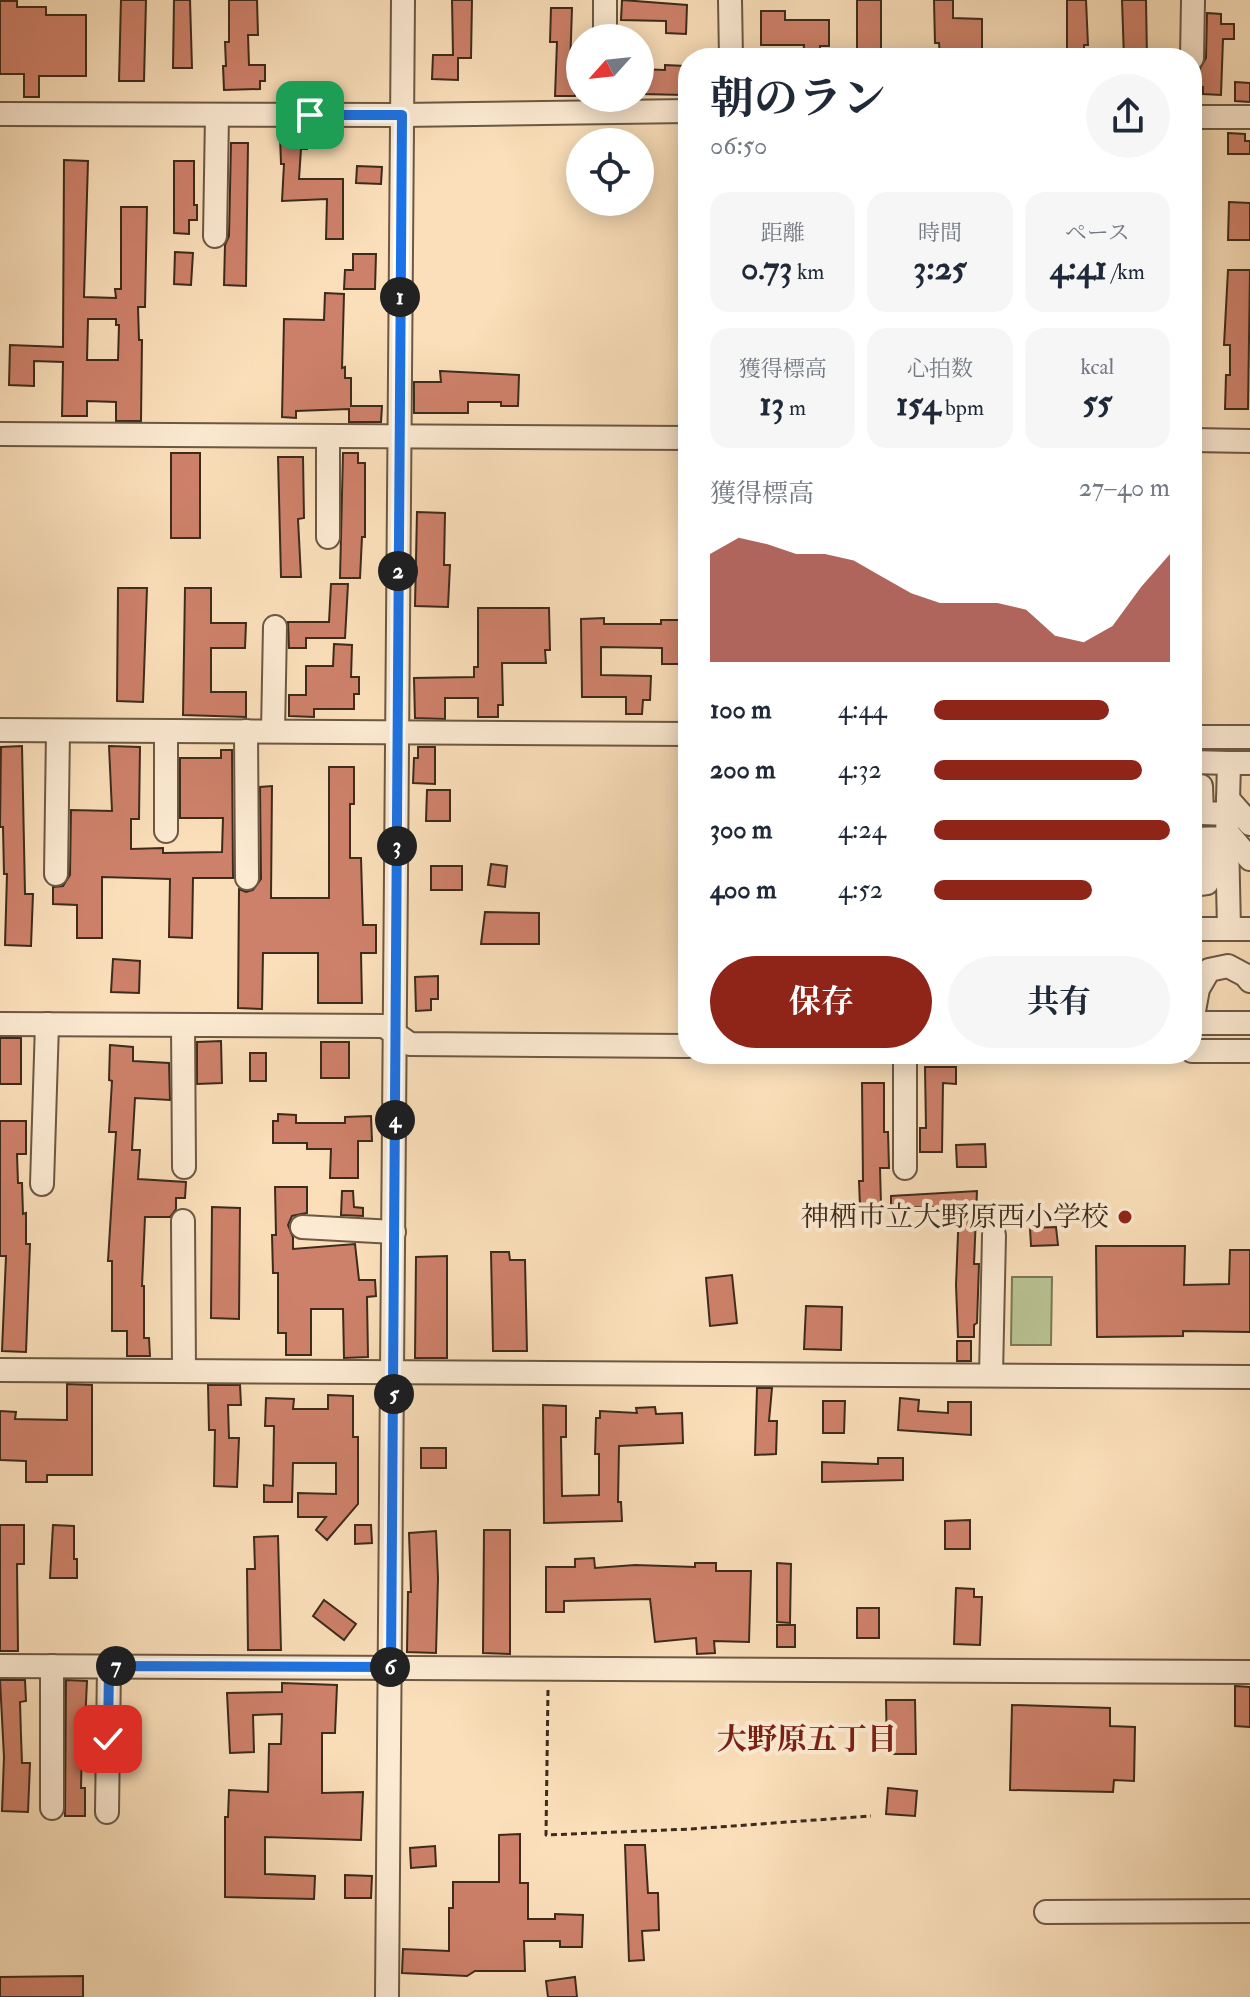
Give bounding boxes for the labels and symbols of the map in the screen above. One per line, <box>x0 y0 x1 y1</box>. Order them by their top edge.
north arrow <box>566 24 654 112</box>
pin <box>276 81 344 149</box>
pin: 1 <box>380 277 420 317</box>
pin: 2 <box>378 551 418 591</box>
pin: 3 <box>377 826 417 866</box>
pin: 4 <box>375 1100 415 1140</box>
place label: 神栖市立大野原西小学校 <box>801 1200 1109 1235</box>
marker: 神栖市立大野原西小学校 <box>1116 1208 1134 1226</box>
pin: 5 <box>374 1374 414 1414</box>
pin: 7 <box>96 1646 136 1686</box>
pin: 6 <box>370 1647 410 1687</box>
pin <box>74 1705 142 1773</box>
district label: 大野原五丁目 <box>717 1721 897 1758</box>

